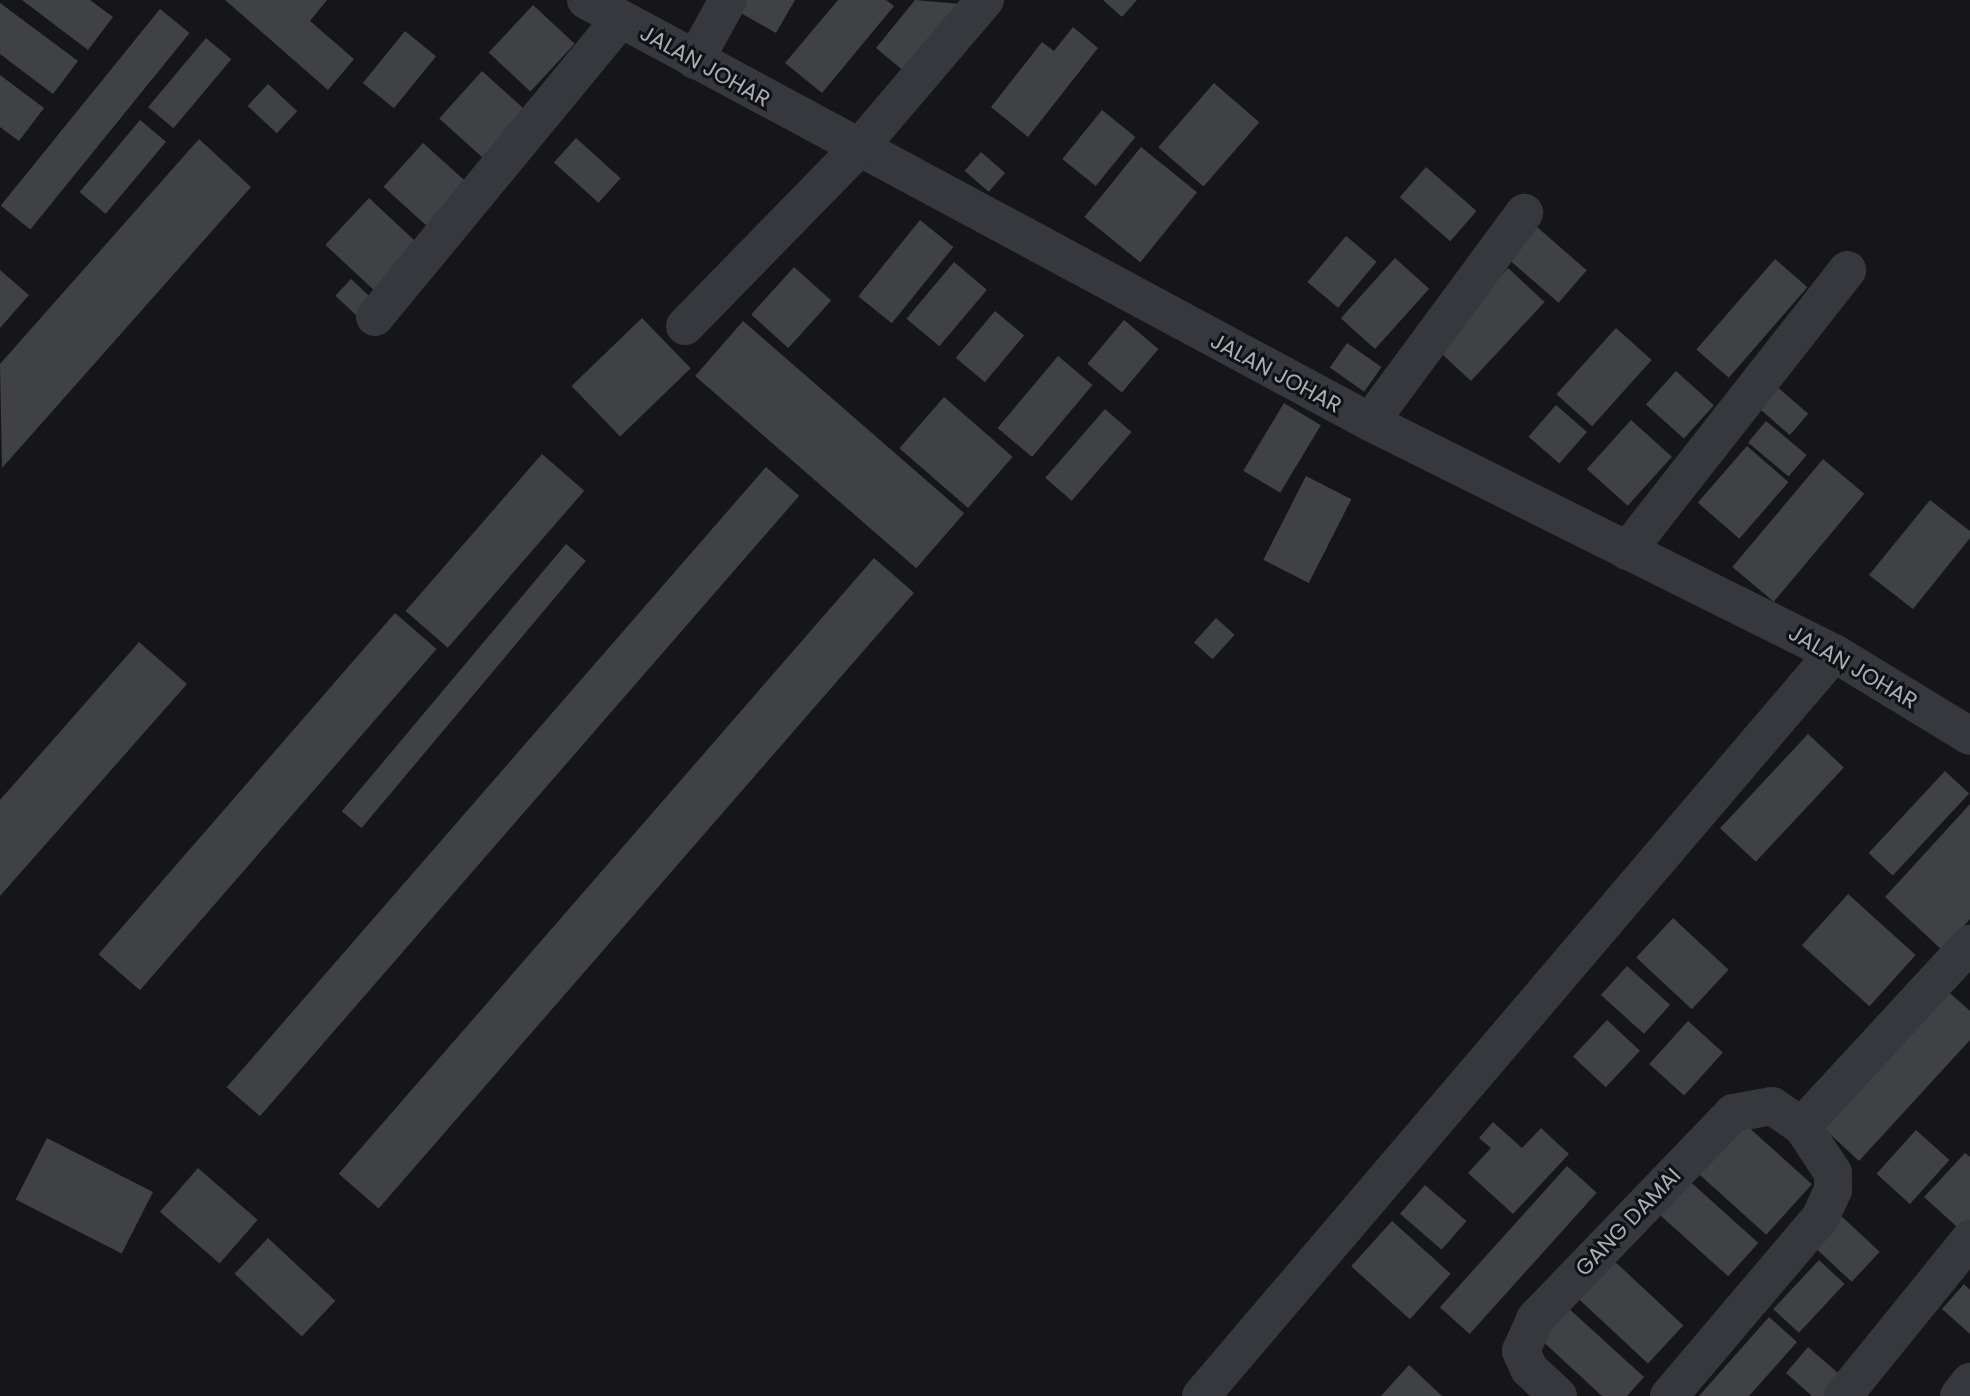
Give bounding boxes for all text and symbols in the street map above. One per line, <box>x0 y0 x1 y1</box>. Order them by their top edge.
street label: JALAN JOHAR <box>635 19 775 113</box>
street label: JALAN JOHAR <box>1206 327 1346 419</box>
street label: JALAN JOHAR <box>1784 619 1922 715</box>
street label: GANG DAMAI <box>1570 1162 1686 1282</box>

